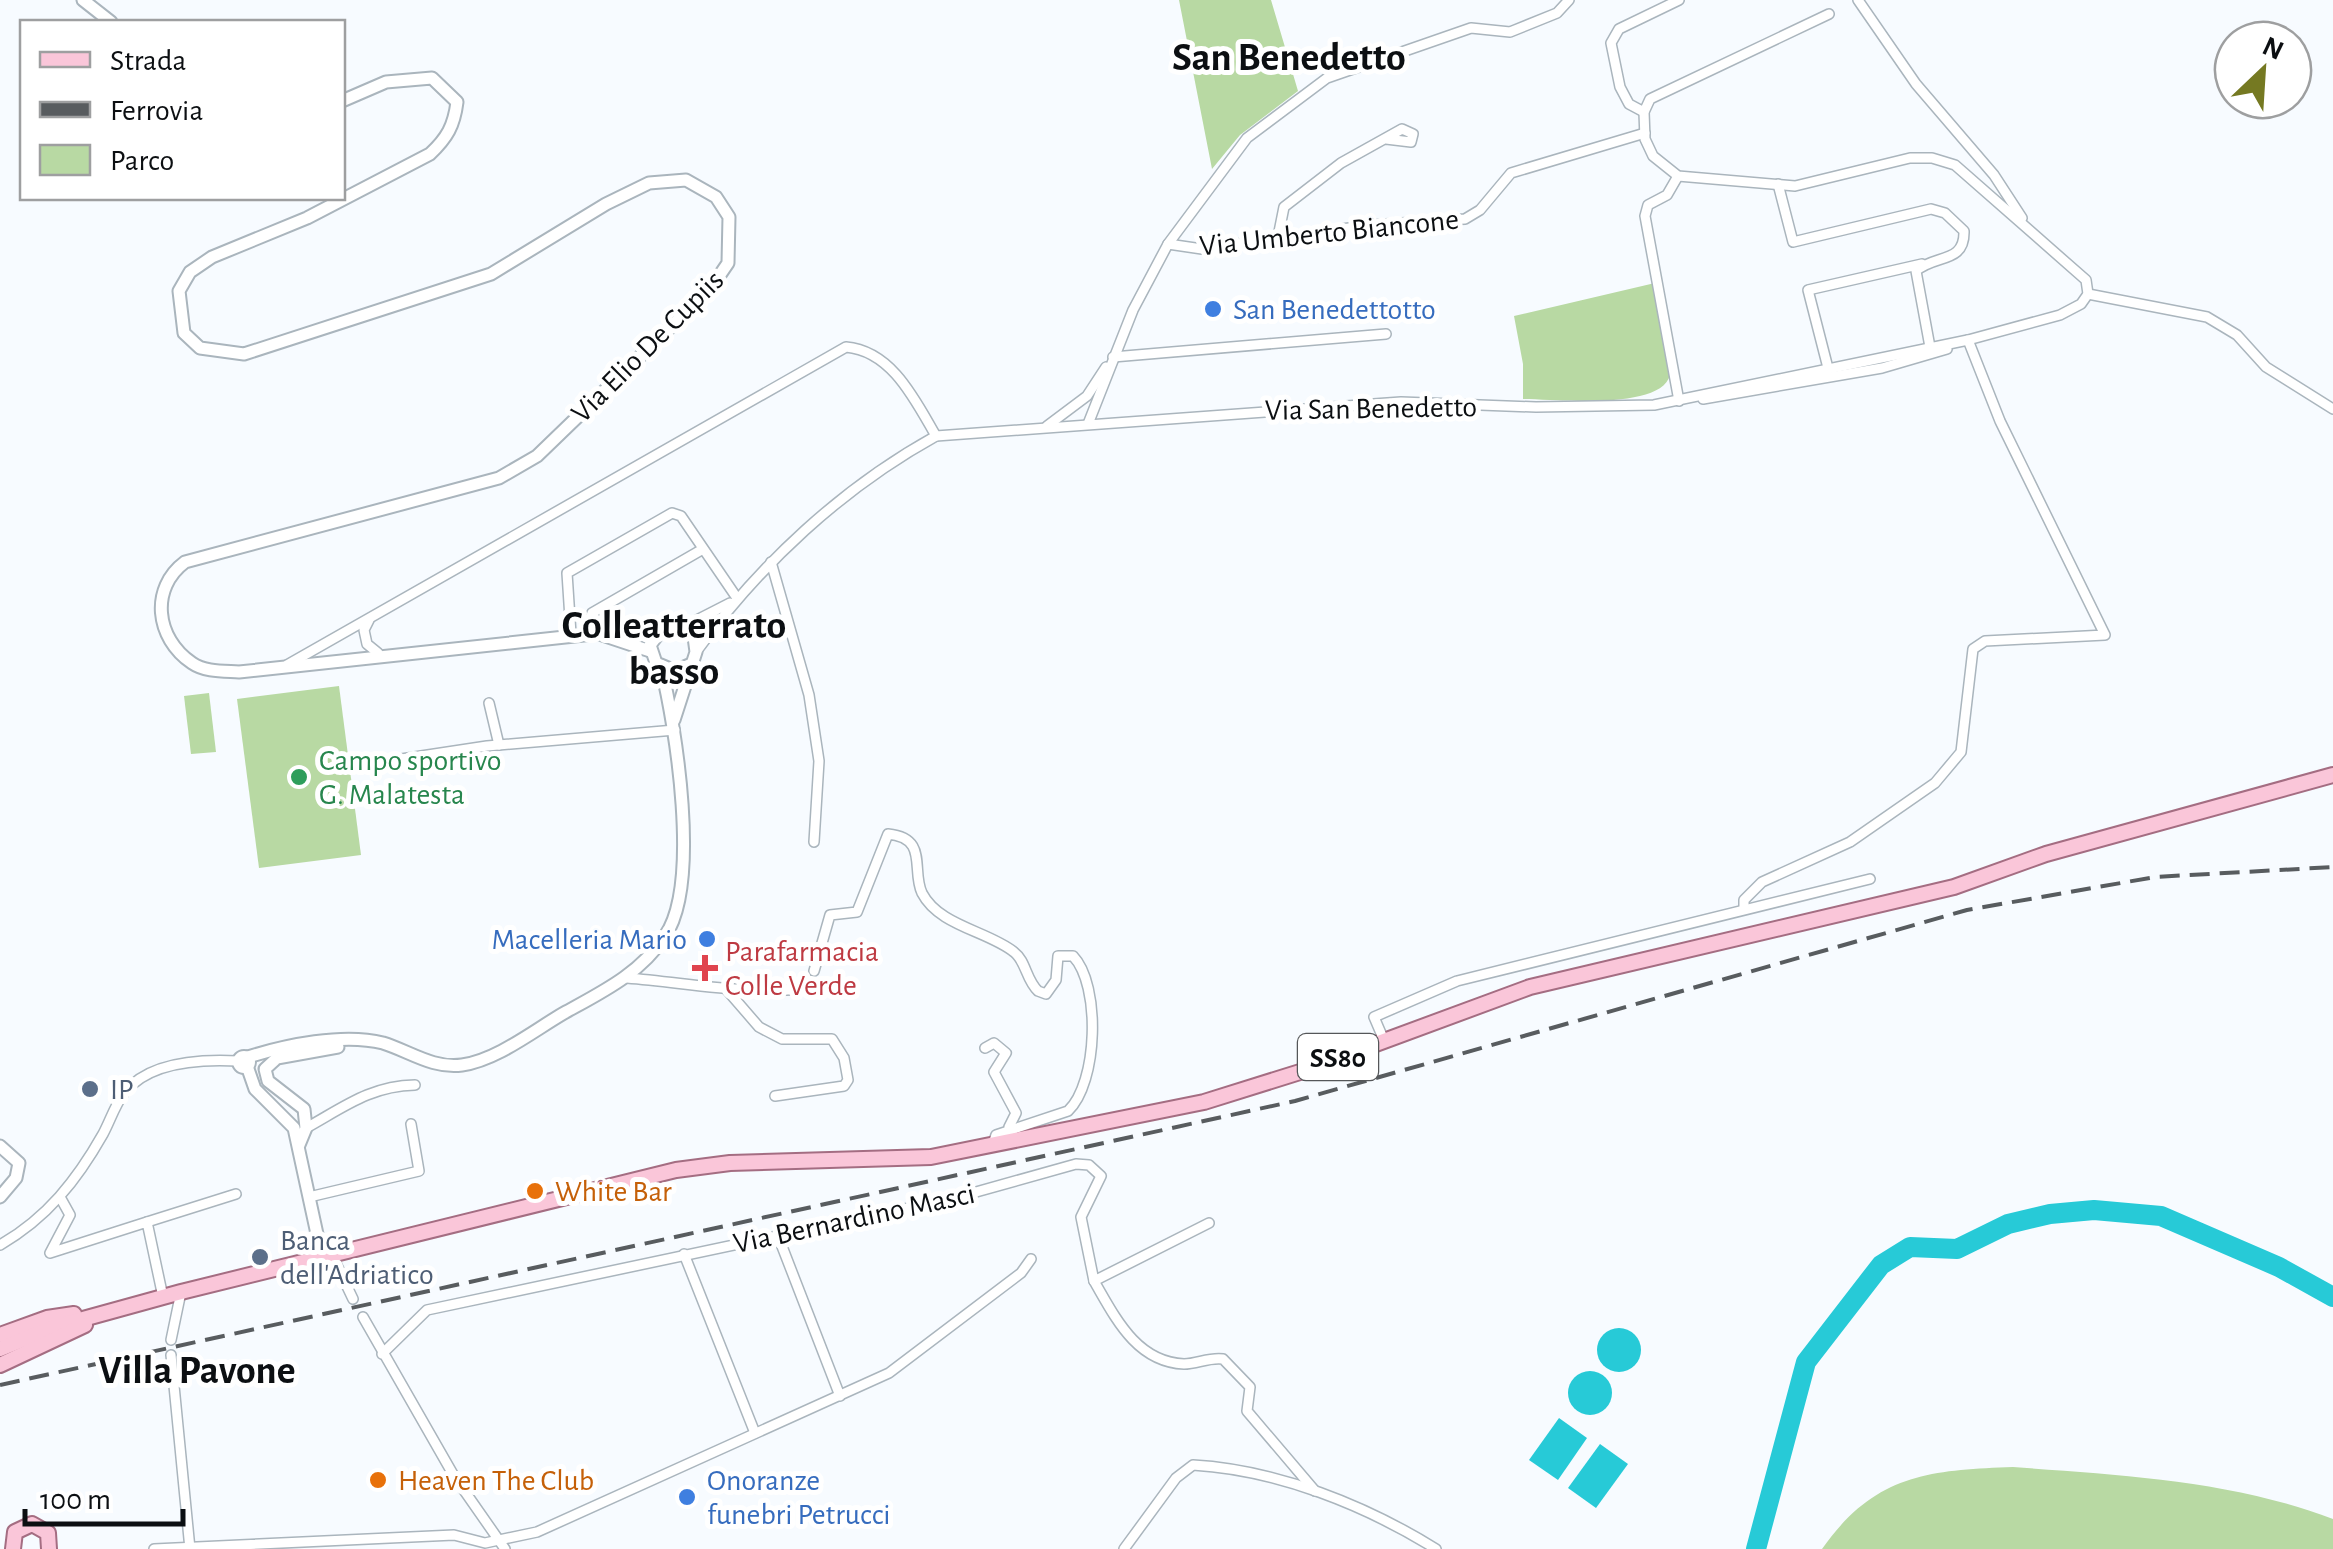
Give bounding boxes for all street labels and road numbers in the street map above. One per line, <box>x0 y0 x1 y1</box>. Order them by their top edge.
street label: Via Umberto Biancone <box>1198 204 1460 262</box>
street label: Via Elio De Cupiis <box>566 265 729 428</box>
street label: Via San Benedetto <box>1265 392 1477 426</box>
road number: SS80 <box>1298 1034 1378 1080</box>
street label: Via Bernardino Masci <box>731 1179 978 1259</box>

